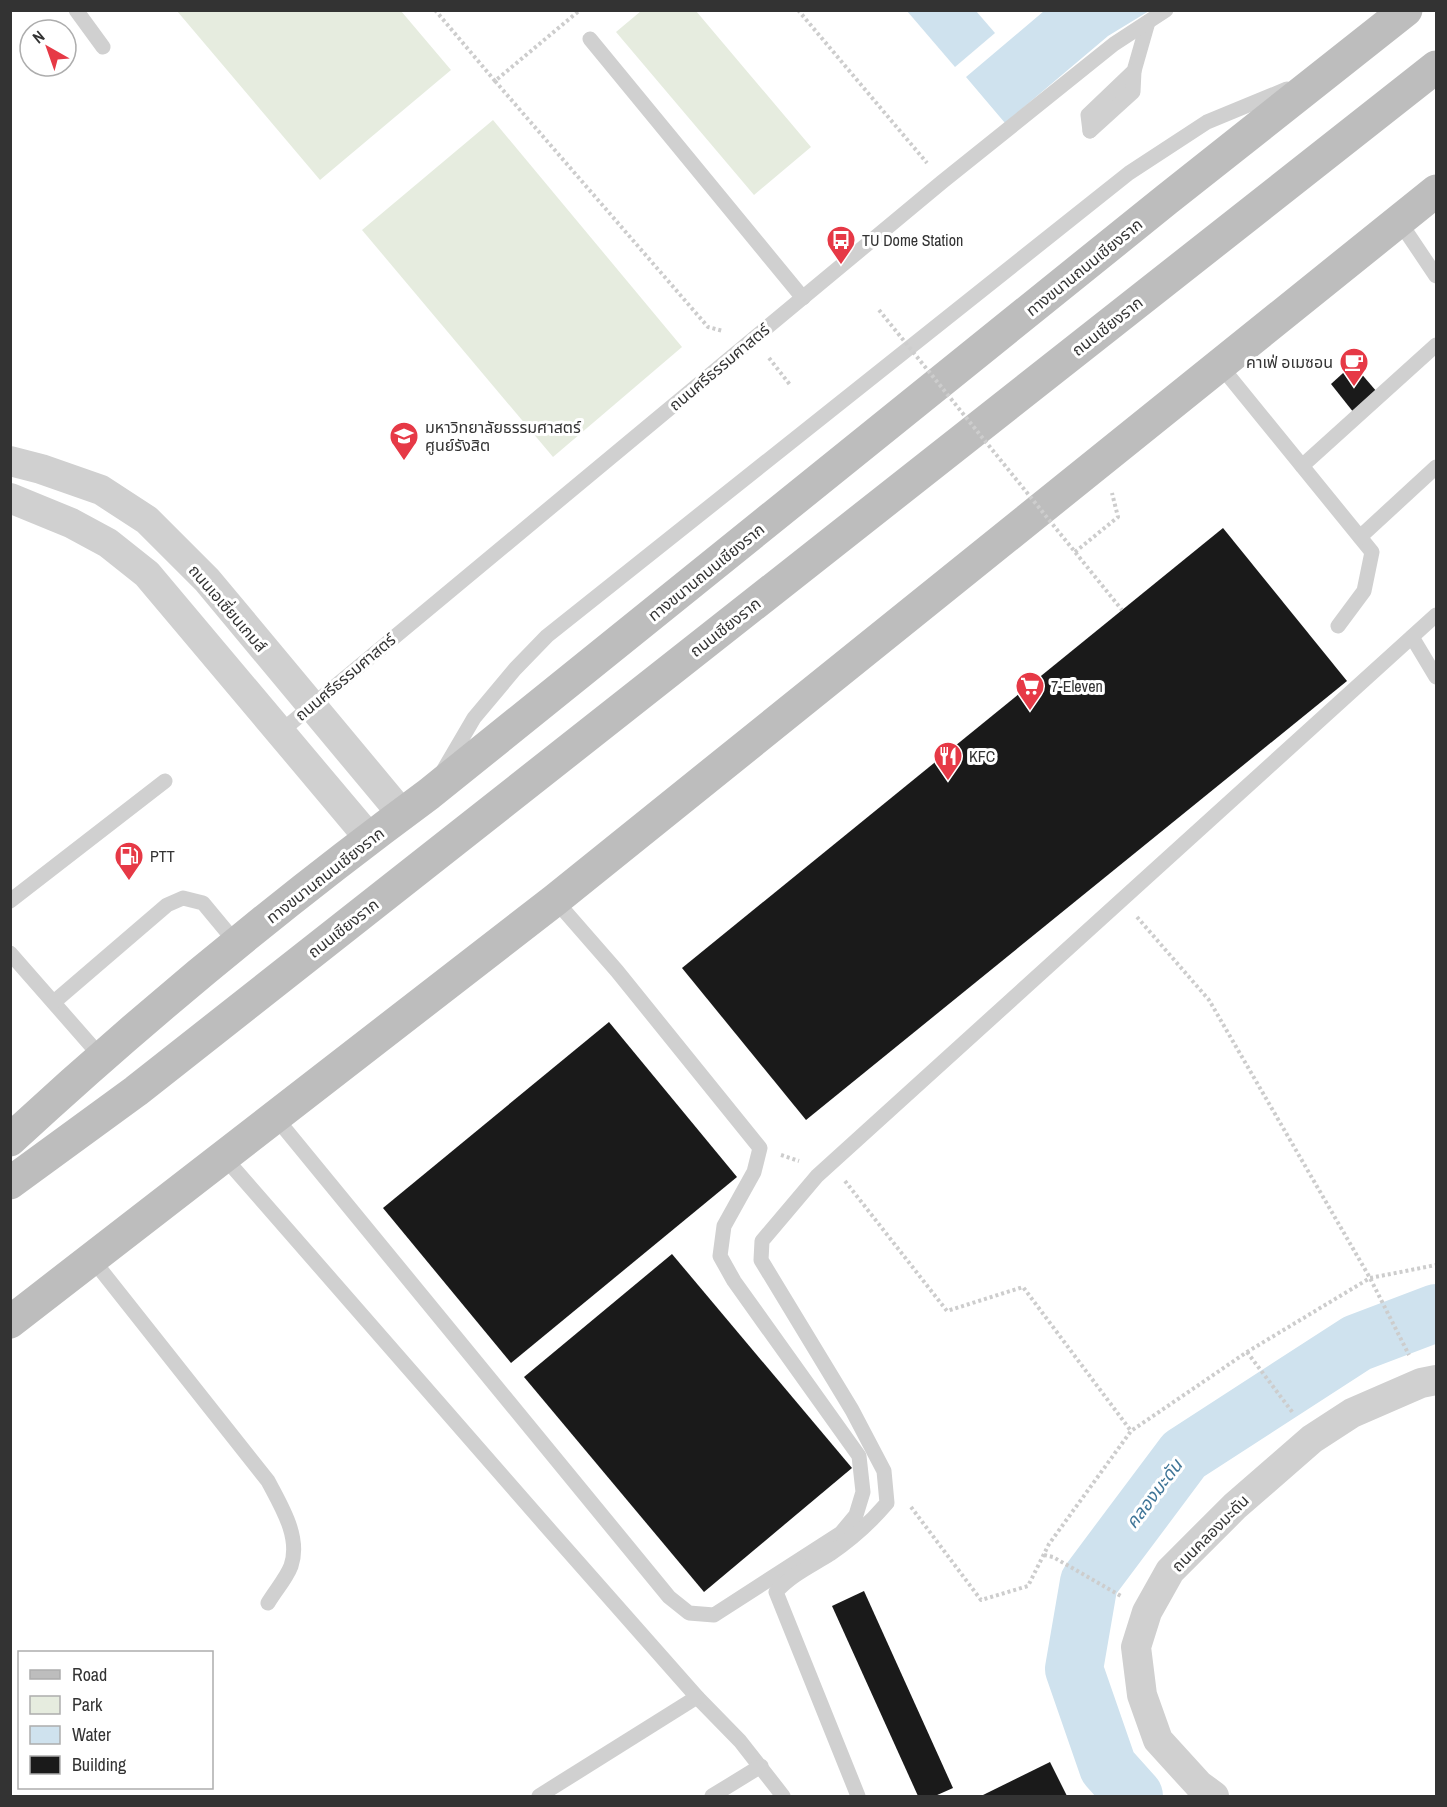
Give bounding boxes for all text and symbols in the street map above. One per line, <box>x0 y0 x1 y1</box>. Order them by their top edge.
north arrow <box>18 18 78 78</box>
text: N <box>28 25 49 48</box>
street label: ทางขนานถนนเชียงราก <box>1021 213 1147 321</box>
bus stop icon: TU Dome Station <box>825 224 857 266</box>
place label: TU Dome Station <box>862 229 963 251</box>
street label: ถนนเชียงราก <box>1067 291 1147 361</box>
street label: ถนนศรีธรรมศาสตร์ <box>664 318 775 416</box>
cafe icon: คาเฟ่ อเมซอน <box>1338 346 1370 388</box>
place label: คาเฟ่ อเมซอน <box>1246 351 1333 373</box>
place label: มหาวิทยาลัยธรรมศาสตร์ ศูนย์รังสิต <box>425 416 582 456</box>
school or university icon: มหาวิทยาลัยธรรมศาสตร์ ศูนย์รังสิต <box>388 420 420 462</box>
street label: ทางขนานถนนเชียงราก <box>643 518 769 626</box>
street label: ถนนเอเซี่ยนเกมส์ <box>184 560 272 656</box>
street label: ถนนเชียงราก <box>685 592 765 662</box>
street label: ถนนศรีธรรมศาสตร์ <box>290 628 401 726</box>
supermarket icon: 7-Eleven <box>1014 670 1046 712</box>
place label: 7-Eleven <box>1051 675 1103 697</box>
restaurant icon: KFC <box>932 740 964 782</box>
place label: KFC <box>969 745 995 767</box>
street label: ทางขนานถนนเชียงราก <box>262 823 388 927</box>
fuel station icon: PTT <box>113 840 145 882</box>
place label: PTT <box>150 845 175 867</box>
street label: ถนนเชียงราก <box>304 894 382 962</box>
water label: คลองมะดัน <box>1119 1453 1188 1533</box>
street label: ถนนคลองมะดัน <box>1167 1490 1253 1576</box>
legend <box>18 1651 213 1789</box>
text: Road <box>72 1662 107 1687</box>
text: Park <box>72 1692 103 1717</box>
text: Water <box>72 1722 111 1747</box>
text: Building <box>72 1752 127 1777</box>

